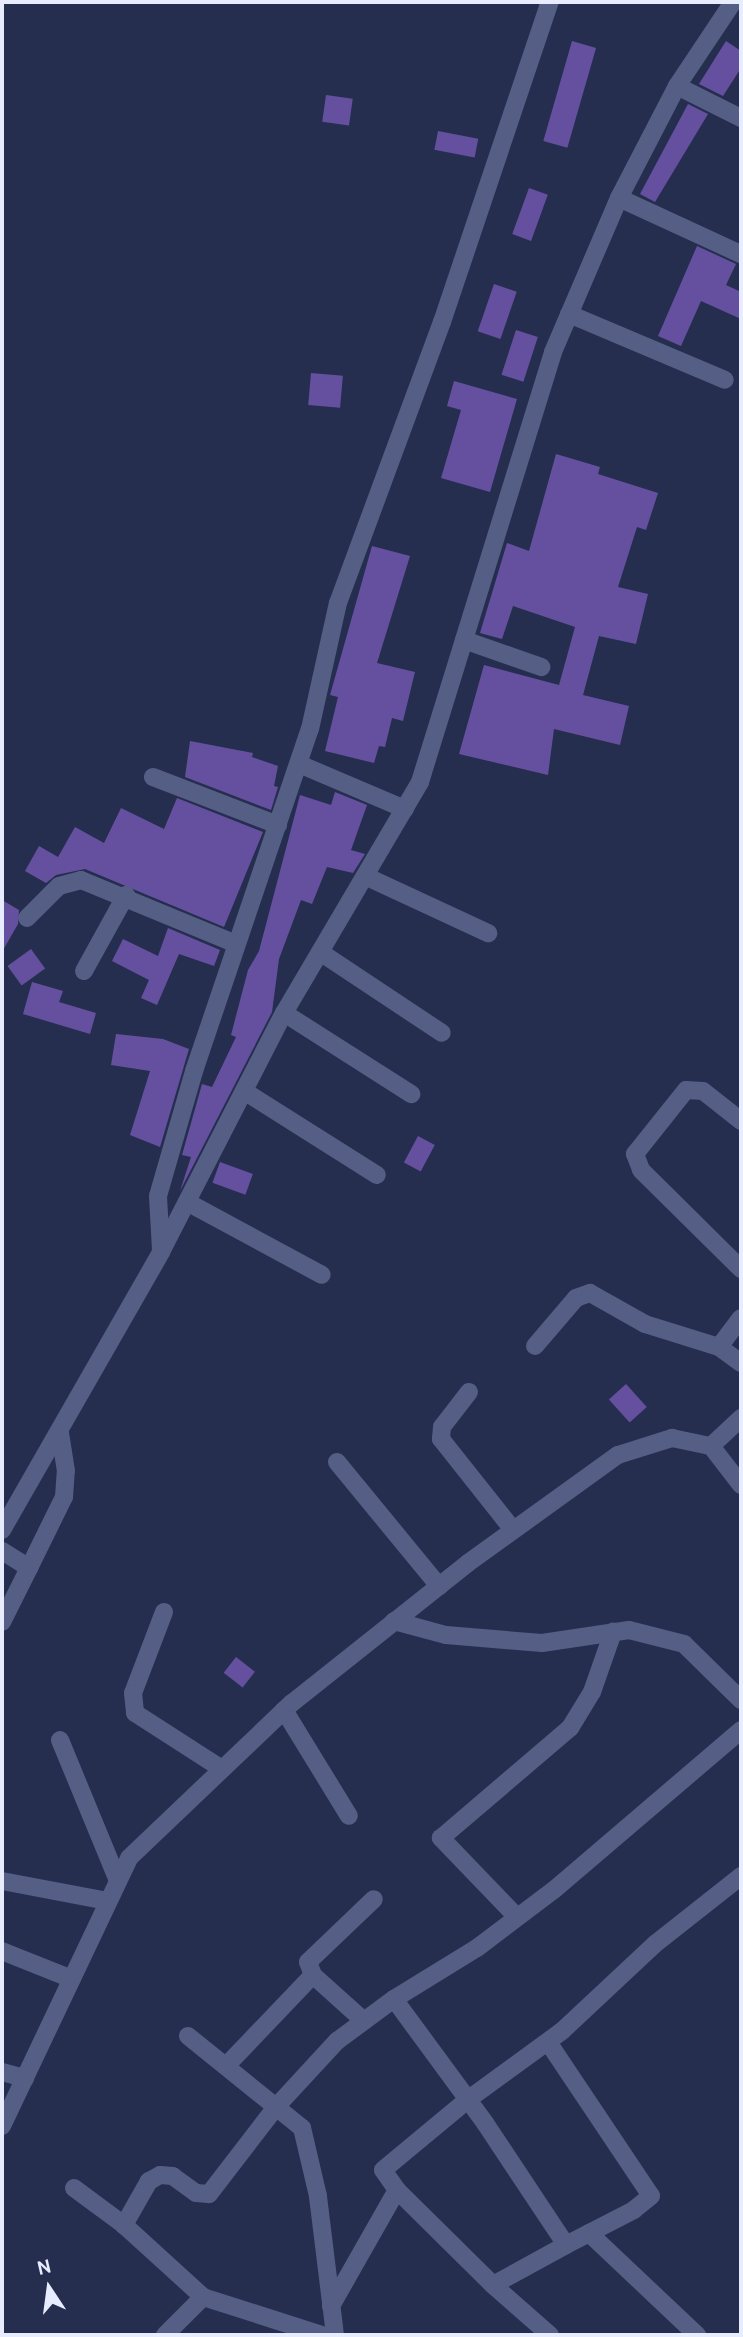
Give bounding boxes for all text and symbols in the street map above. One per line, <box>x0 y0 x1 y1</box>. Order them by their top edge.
north arrow <box>14 2253 84 2323</box>
text: N <box>35 2254 53 2280</box>

